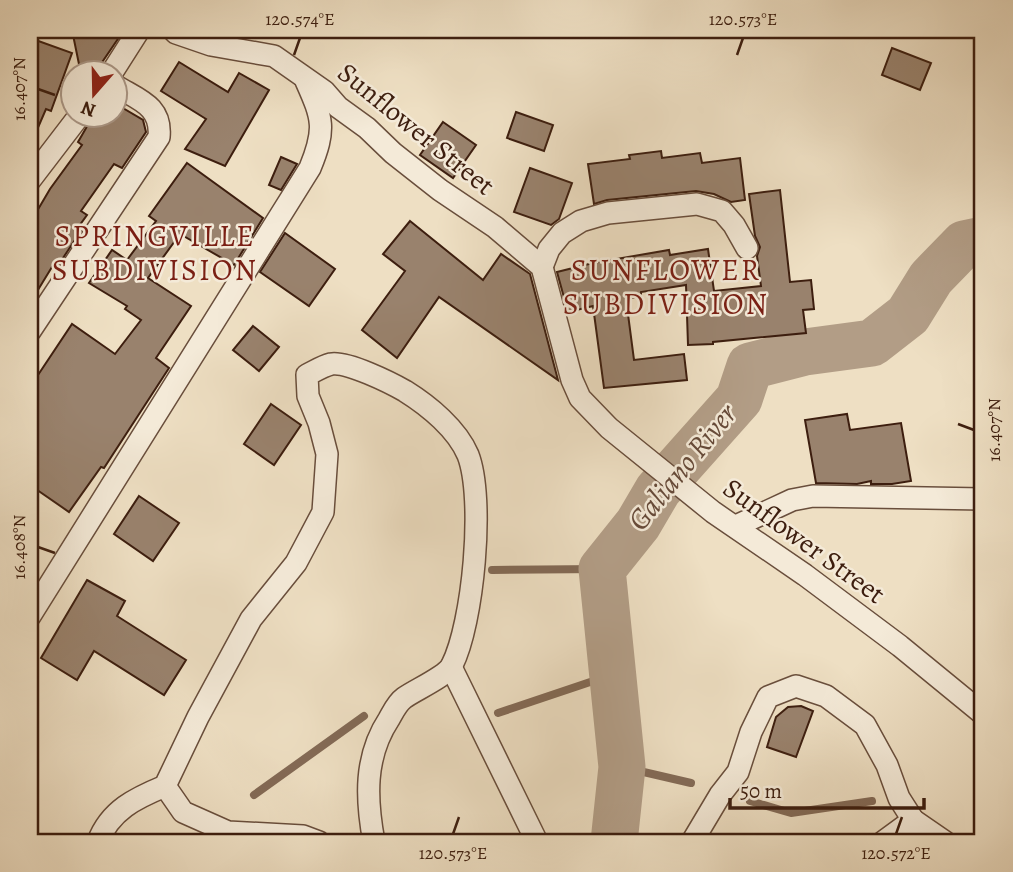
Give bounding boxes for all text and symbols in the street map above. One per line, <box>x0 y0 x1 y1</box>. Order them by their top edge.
text: 120.574°E <box>265 7 335 31</box>
text: 120.573°E <box>709 7 777 31</box>
street label: Sunflower Street <box>329 54 503 204</box>
text: 16.407°N <box>7 57 31 121</box>
north arrow <box>60 60 130 130</box>
text: N <box>77 94 99 124</box>
district label: SPRINGVILLE SUBDIVISION <box>52 216 258 290</box>
district label: SUNFLOWER SUBDIVISION <box>563 250 769 324</box>
water label: Galiano River <box>619 394 746 539</box>
text: 16.407°N <box>982 398 1006 462</box>
street label: Sunflower Street <box>715 469 893 613</box>
text: 16.408°N <box>7 515 31 579</box>
scale bar <box>730 767 924 811</box>
text: 50 m <box>740 777 782 805</box>
text: 120.573°E <box>419 841 487 865</box>
text: 120.572°E <box>861 841 931 865</box>

